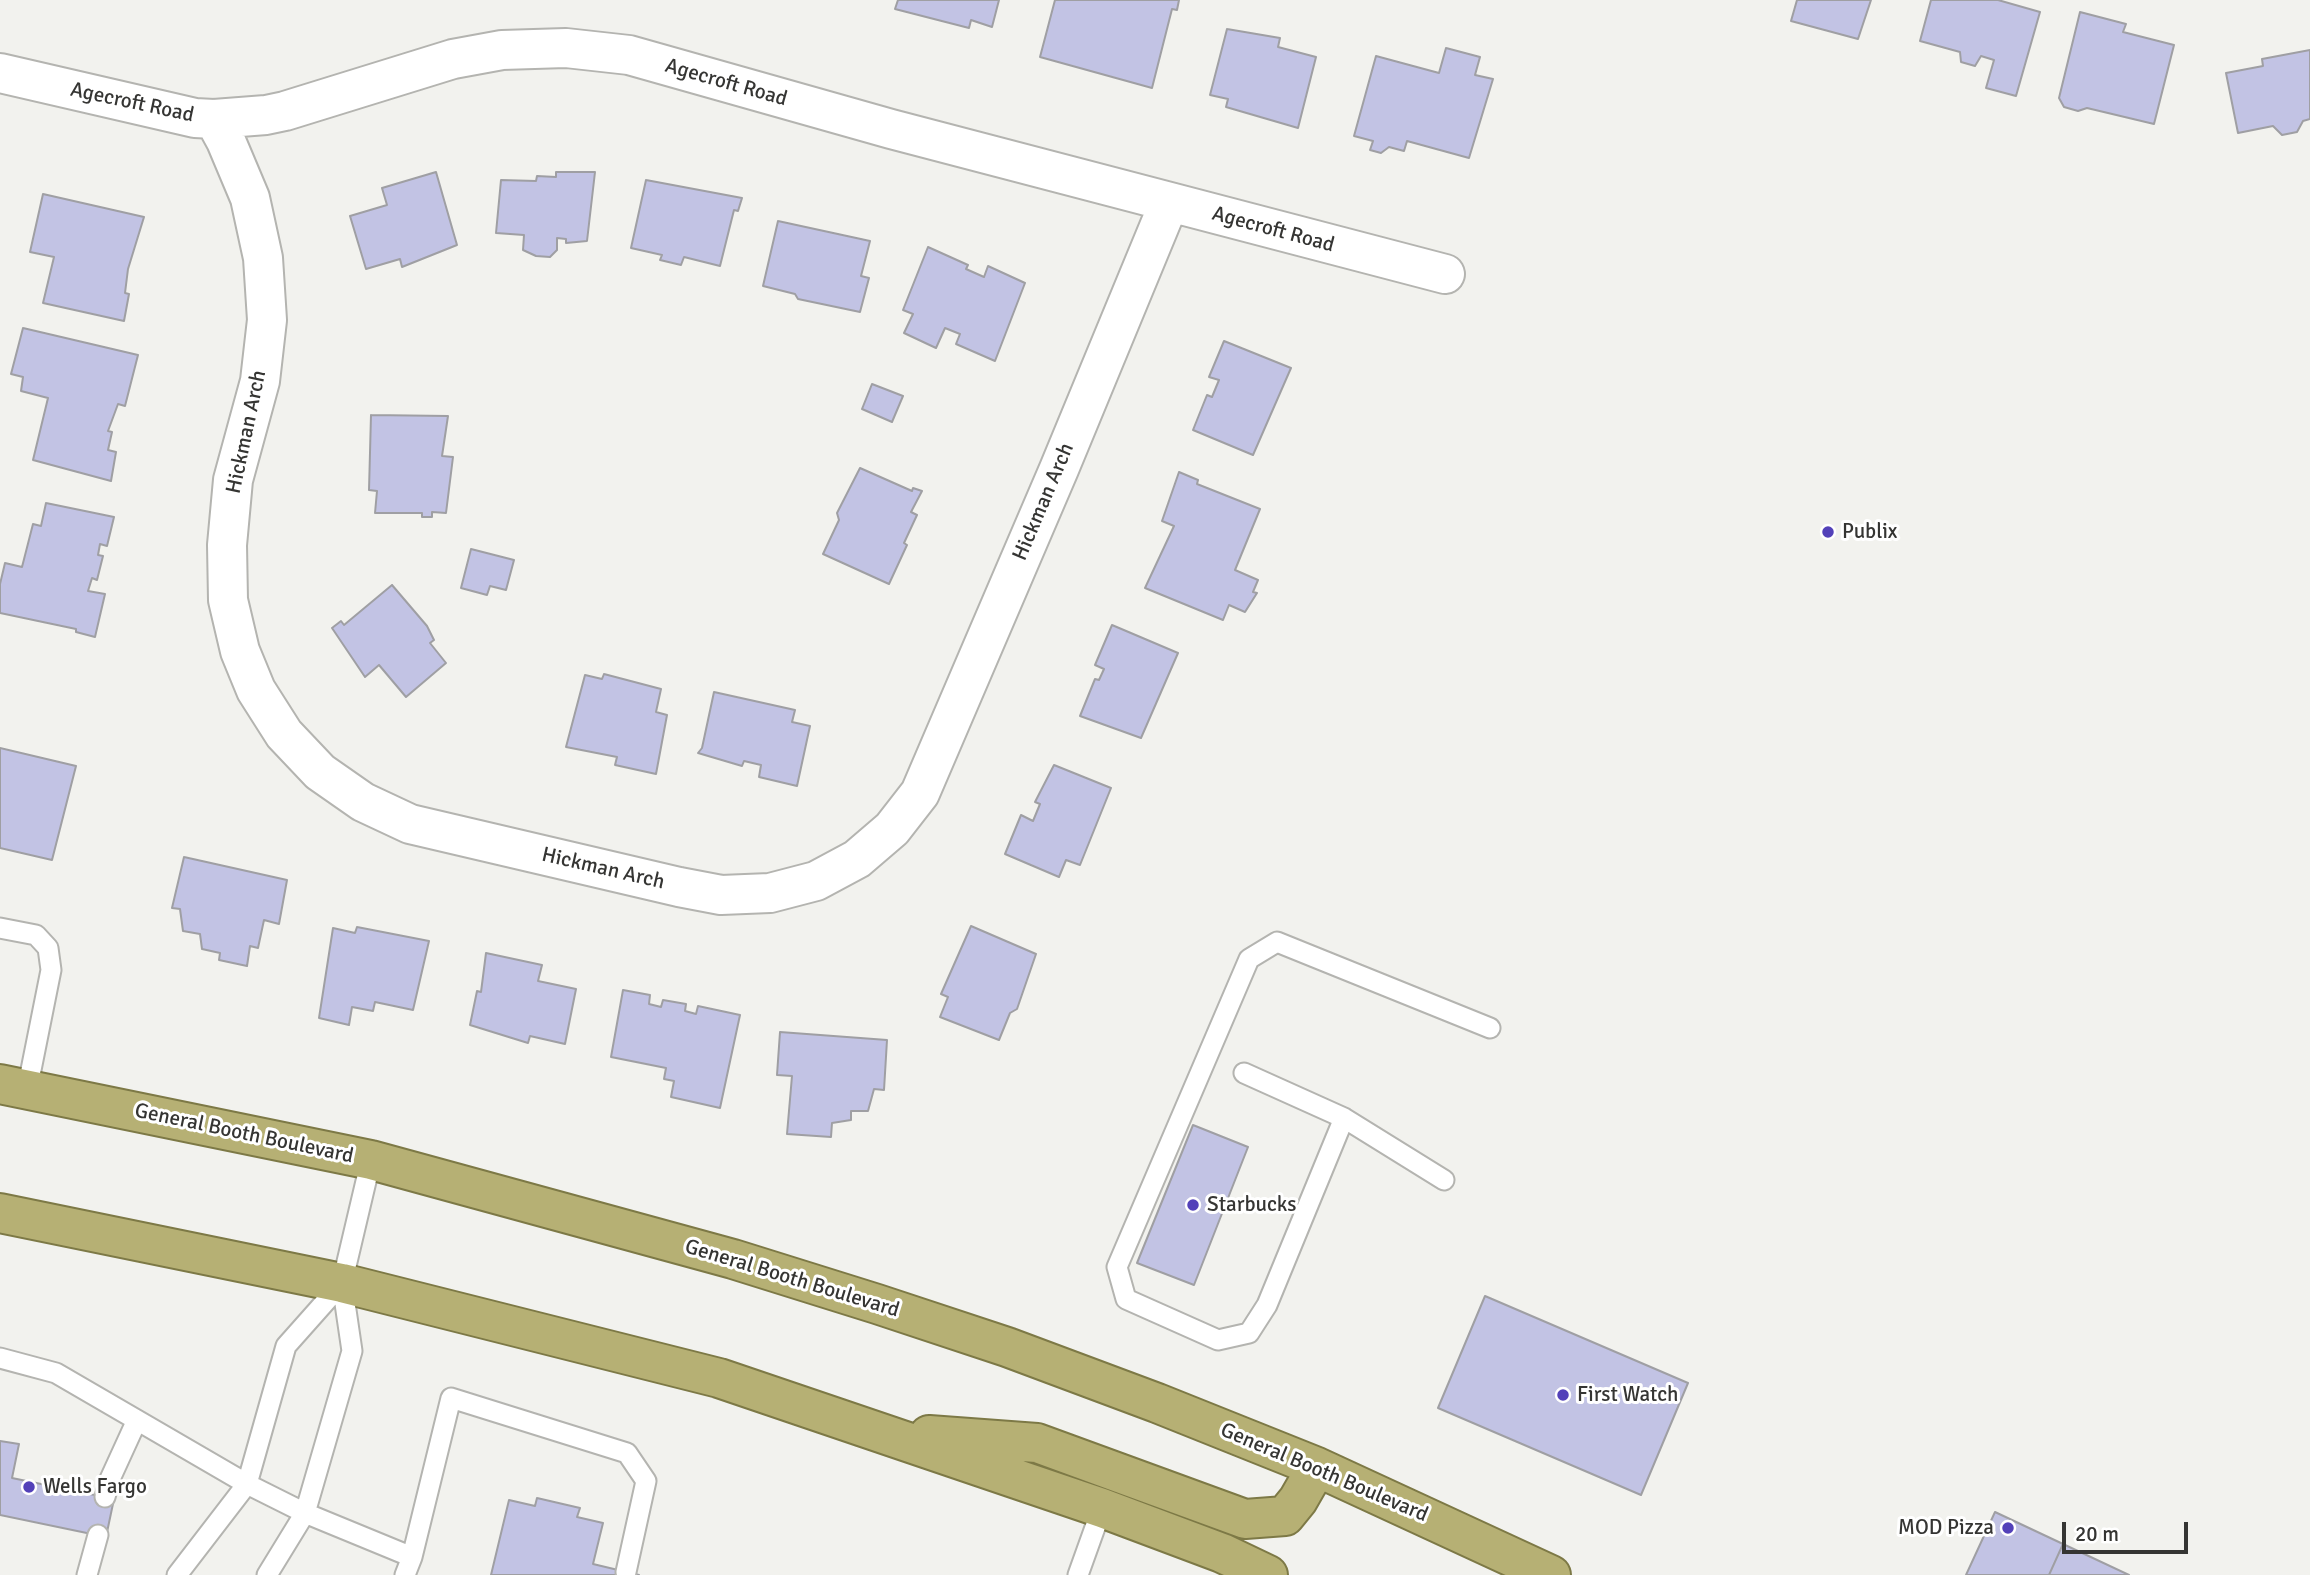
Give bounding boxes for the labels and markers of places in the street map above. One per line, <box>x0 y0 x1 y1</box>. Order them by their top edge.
place label: Publix <box>1842 519 1897 545</box>
marker: Publix <box>1820 524 1836 540</box>
place label: Starbucks <box>1207 1192 1297 1218</box>
marker: Starbucks <box>1185 1197 1201 1213</box>
place label: First Watch <box>1577 1382 1679 1408</box>
marker: First Watch <box>1555 1387 1571 1403</box>
place label: Wells Fargo <box>43 1474 147 1500</box>
marker: Wells Fargo <box>21 1479 37 1495</box>
place label: MOD Pizza <box>1898 1515 1994 1541</box>
marker: MOD Pizza <box>2000 1520 2016 1536</box>

